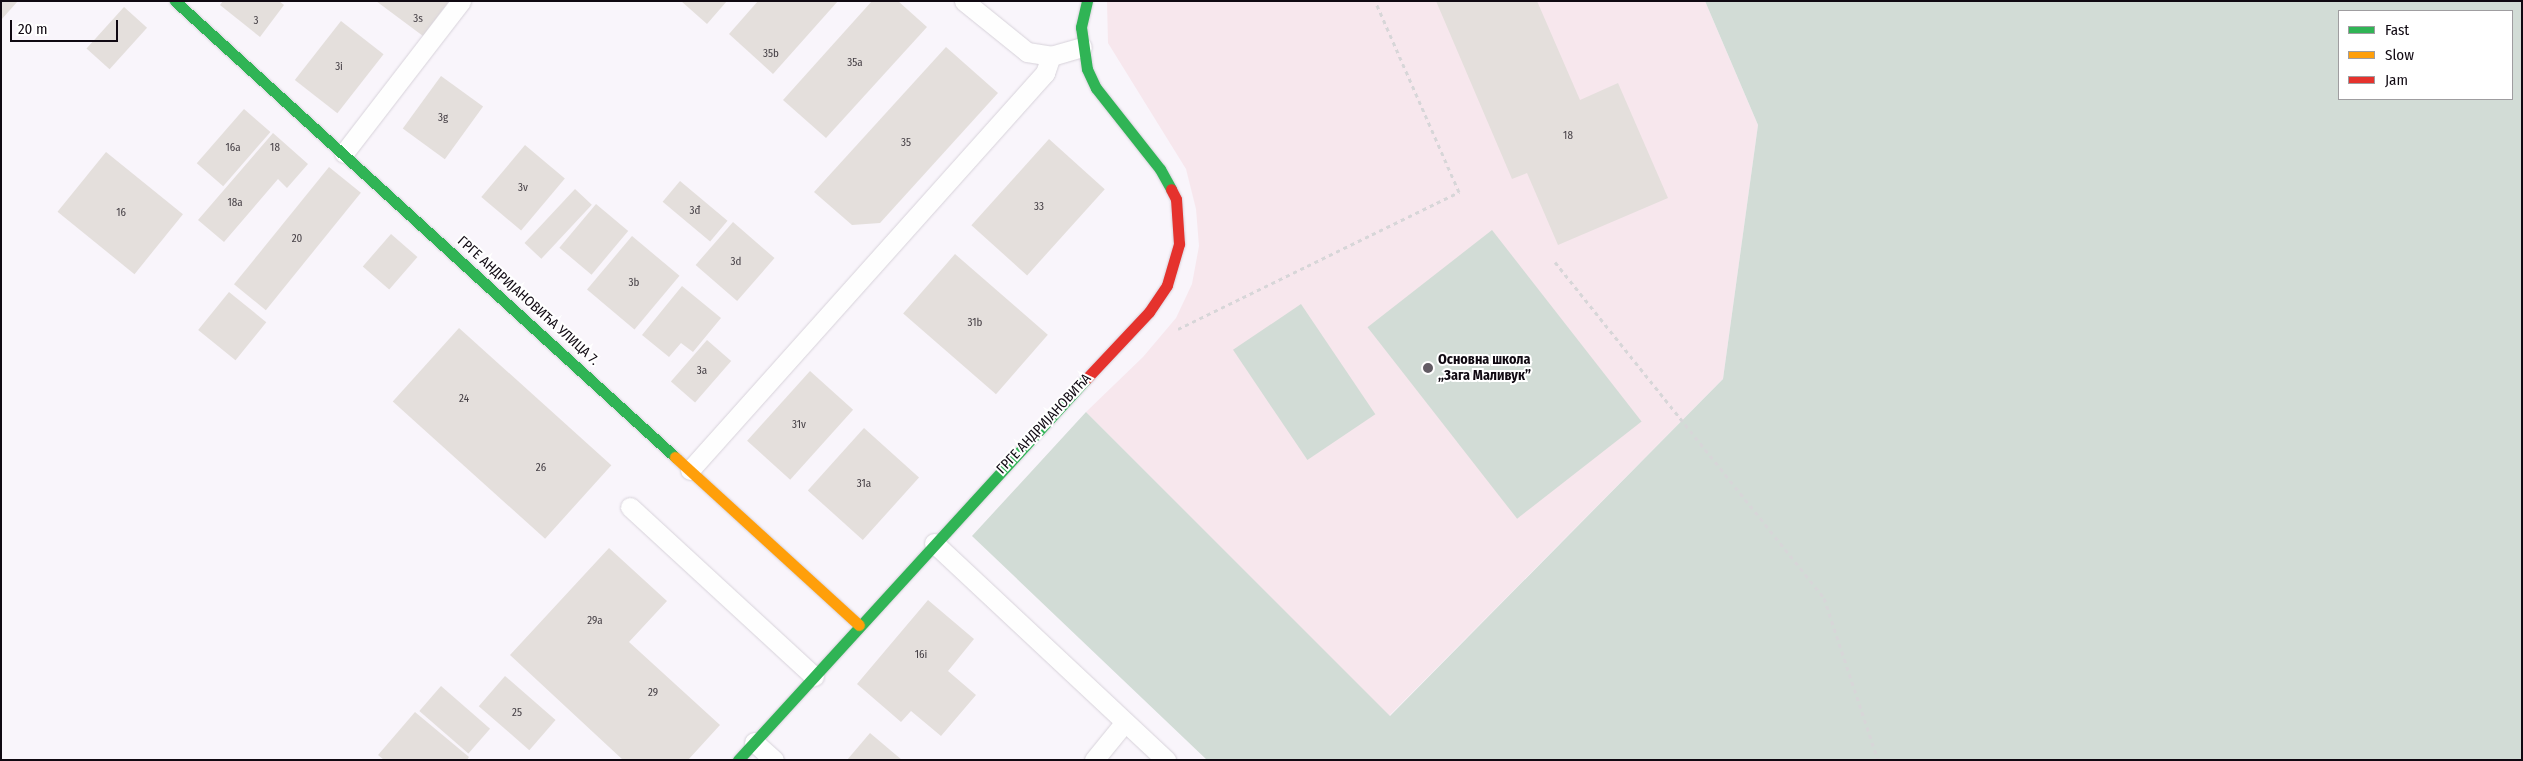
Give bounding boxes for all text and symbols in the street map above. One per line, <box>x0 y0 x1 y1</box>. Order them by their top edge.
scale bar <box>12 10 120 42</box>
legend <box>2338 10 2513 100</box>
house number: 3s <box>413 12 423 26</box>
house number: 3 <box>254 14 258 28</box>
text: 20 m <box>18 20 48 38</box>
text: Fast <box>2385 21 2409 39</box>
text: Slow <box>2385 46 2414 64</box>
house number: 35b <box>763 47 779 61</box>
house number: 35a <box>847 56 863 70</box>
house number: 3i <box>335 60 343 74</box>
text: Jam <box>2385 71 2408 89</box>
house number: 3g <box>438 111 448 125</box>
house number: 18 <box>1563 129 1573 143</box>
house number: 35 <box>901 136 911 150</box>
house number: 16a <box>225 141 241 155</box>
house number: 18 <box>270 141 280 155</box>
house number: 3v <box>518 181 528 195</box>
house number: 18a <box>227 196 243 210</box>
house number: 33 <box>1034 200 1044 214</box>
house number: 3đ <box>690 204 700 218</box>
house number: 16 <box>116 206 126 220</box>
house number: 20 <box>292 232 302 246</box>
street label: ГРГЕ АНДРИЈАНОВИЋА УЛИЦА 7. <box>454 233 602 369</box>
house number: 3d <box>731 255 741 269</box>
house number: 3b <box>629 276 639 290</box>
house number: 31b <box>968 316 982 330</box>
place label: Основна школа „Зага Маливук” <box>1438 352 1531 384</box>
marker: Основна школа „Зага Маливук” <box>1422 362 1434 374</box>
house number: 3a <box>697 364 707 378</box>
street label: ГРГЕ АНДРИЈАНОВИЋА <box>993 371 1095 477</box>
house number: 24 <box>459 392 469 406</box>
house number: 31v <box>792 418 806 432</box>
house number: 26 <box>536 461 546 475</box>
house number: 31a <box>857 477 871 491</box>
house number: 29a <box>587 614 603 628</box>
house number: 16i <box>915 648 927 662</box>
house number: 29 <box>648 686 658 700</box>
house number: 25 <box>512 706 522 720</box>

